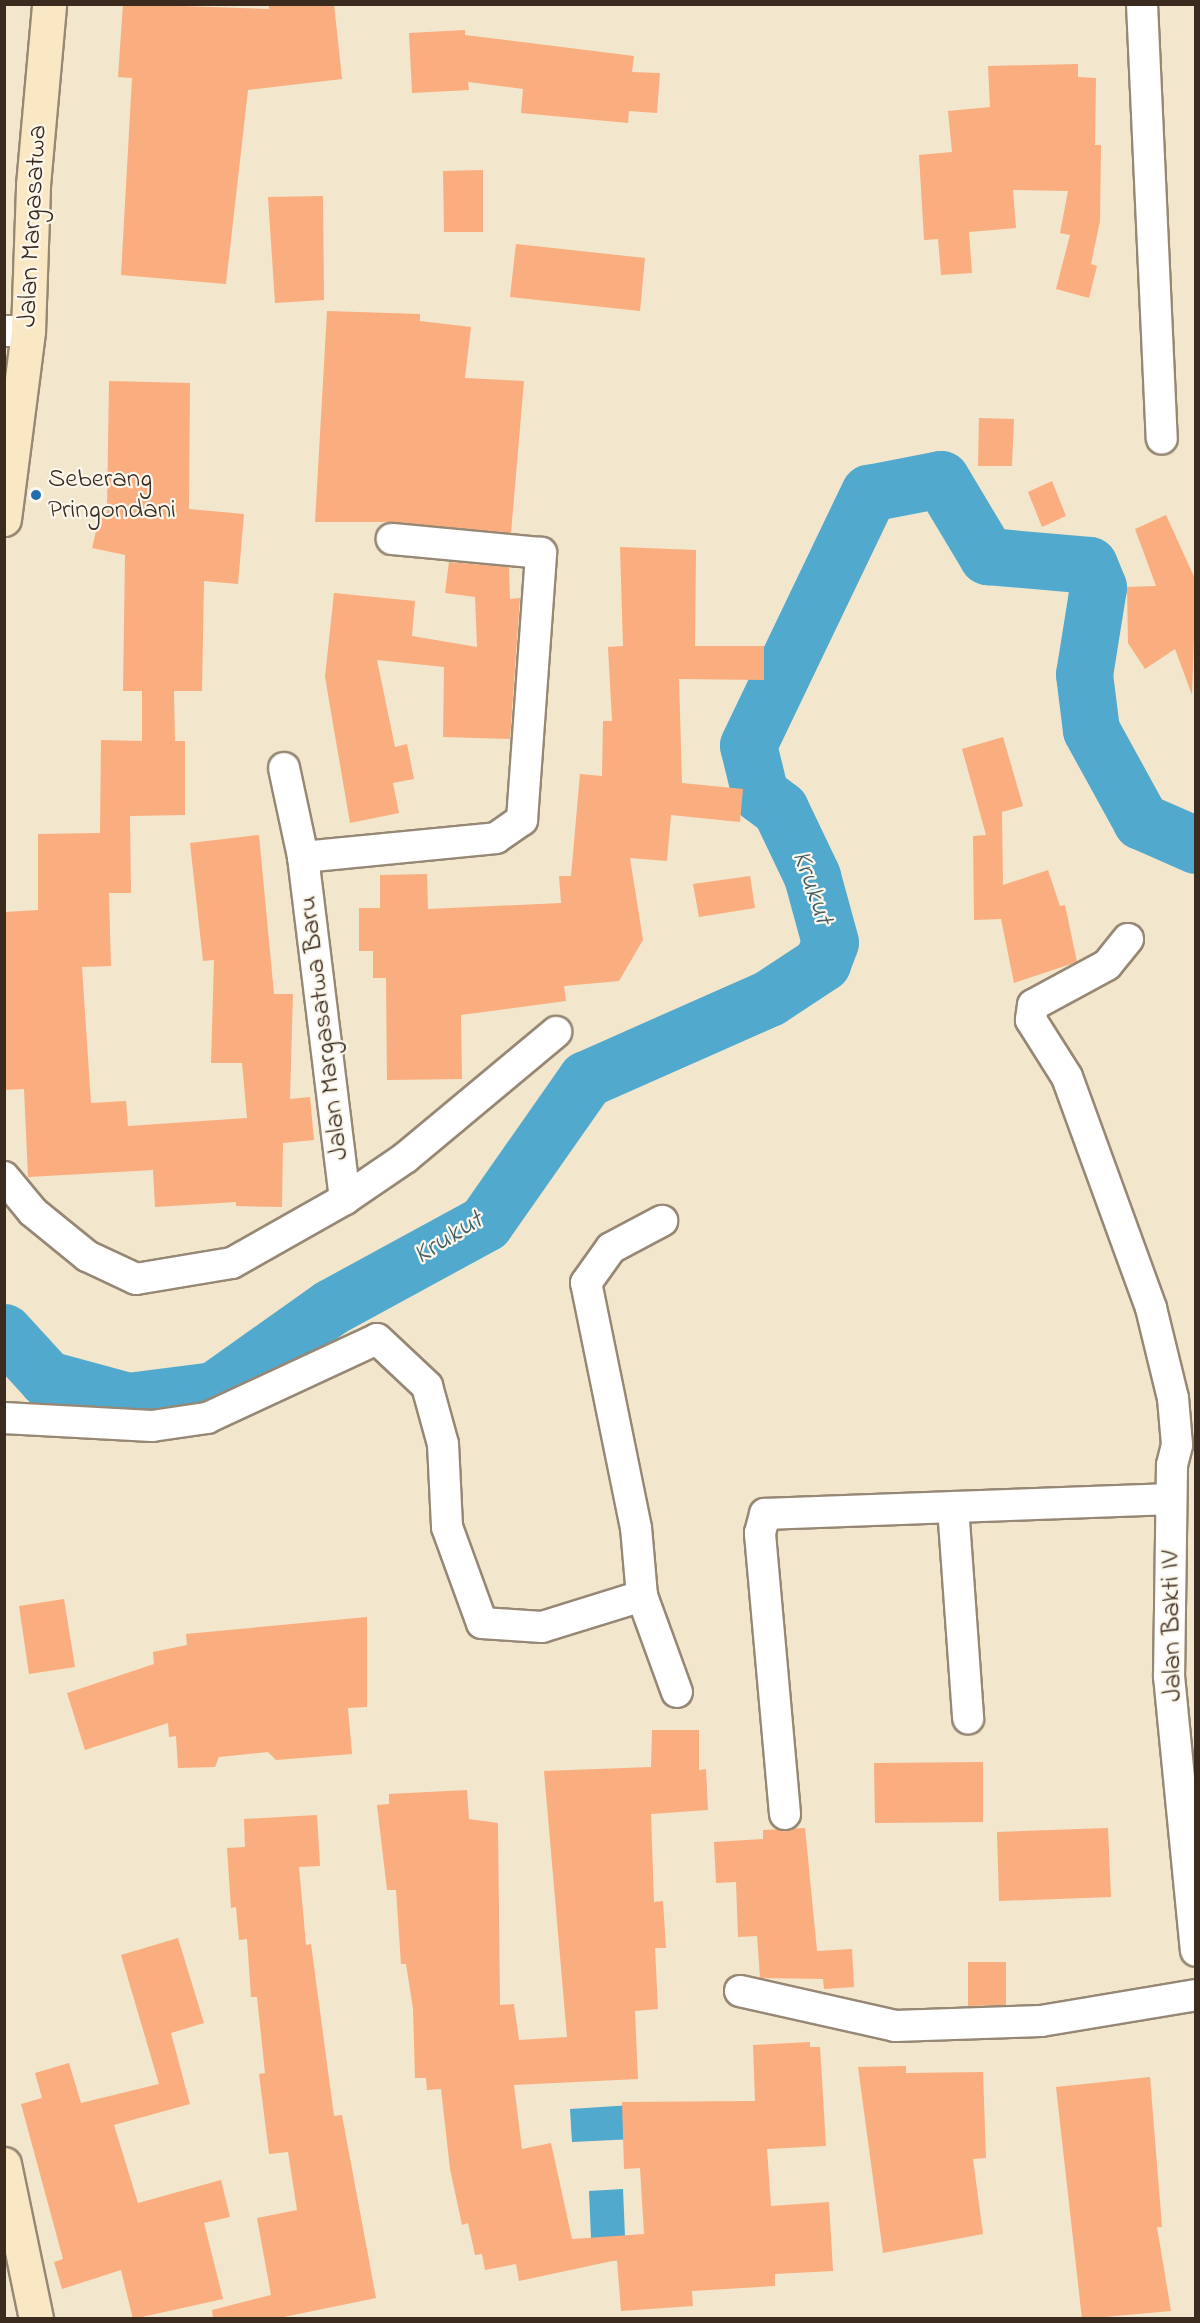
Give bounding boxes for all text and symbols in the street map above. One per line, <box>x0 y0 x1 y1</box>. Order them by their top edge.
street label: Jalan Margasatwa <box>12 124 54 328</box>
place label: Seberang Pringondani <box>48 463 176 526</box>
marker: Seberang Pringondani <box>29 488 43 502</box>
water label: Krukut <box>783 847 839 929</box>
street label: Jalan Margasatwa Baru <box>292 894 356 1162</box>
water label: Krukut <box>408 1205 490 1273</box>
street label: Jalan Bakti IV <box>1154 1550 1190 1702</box>

